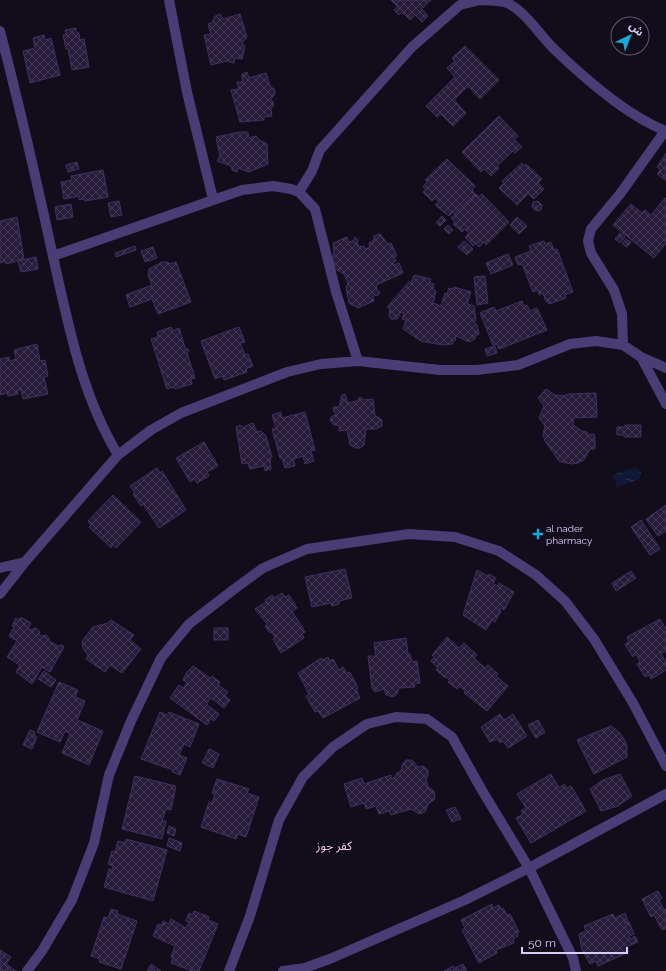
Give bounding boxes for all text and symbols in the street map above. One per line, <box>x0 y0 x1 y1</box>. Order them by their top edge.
north arrow <box>610 16 650 56</box>
text: ش <box>627 19 646 39</box>
place label: al nader pharmacy <box>546 523 593 546</box>
marker: al nader pharmacy <box>533 529 543 539</box>
district label: كفر جوز <box>315 839 353 853</box>
scale bar <box>522 929 627 955</box>
text: 50 m <box>528 936 556 950</box>

